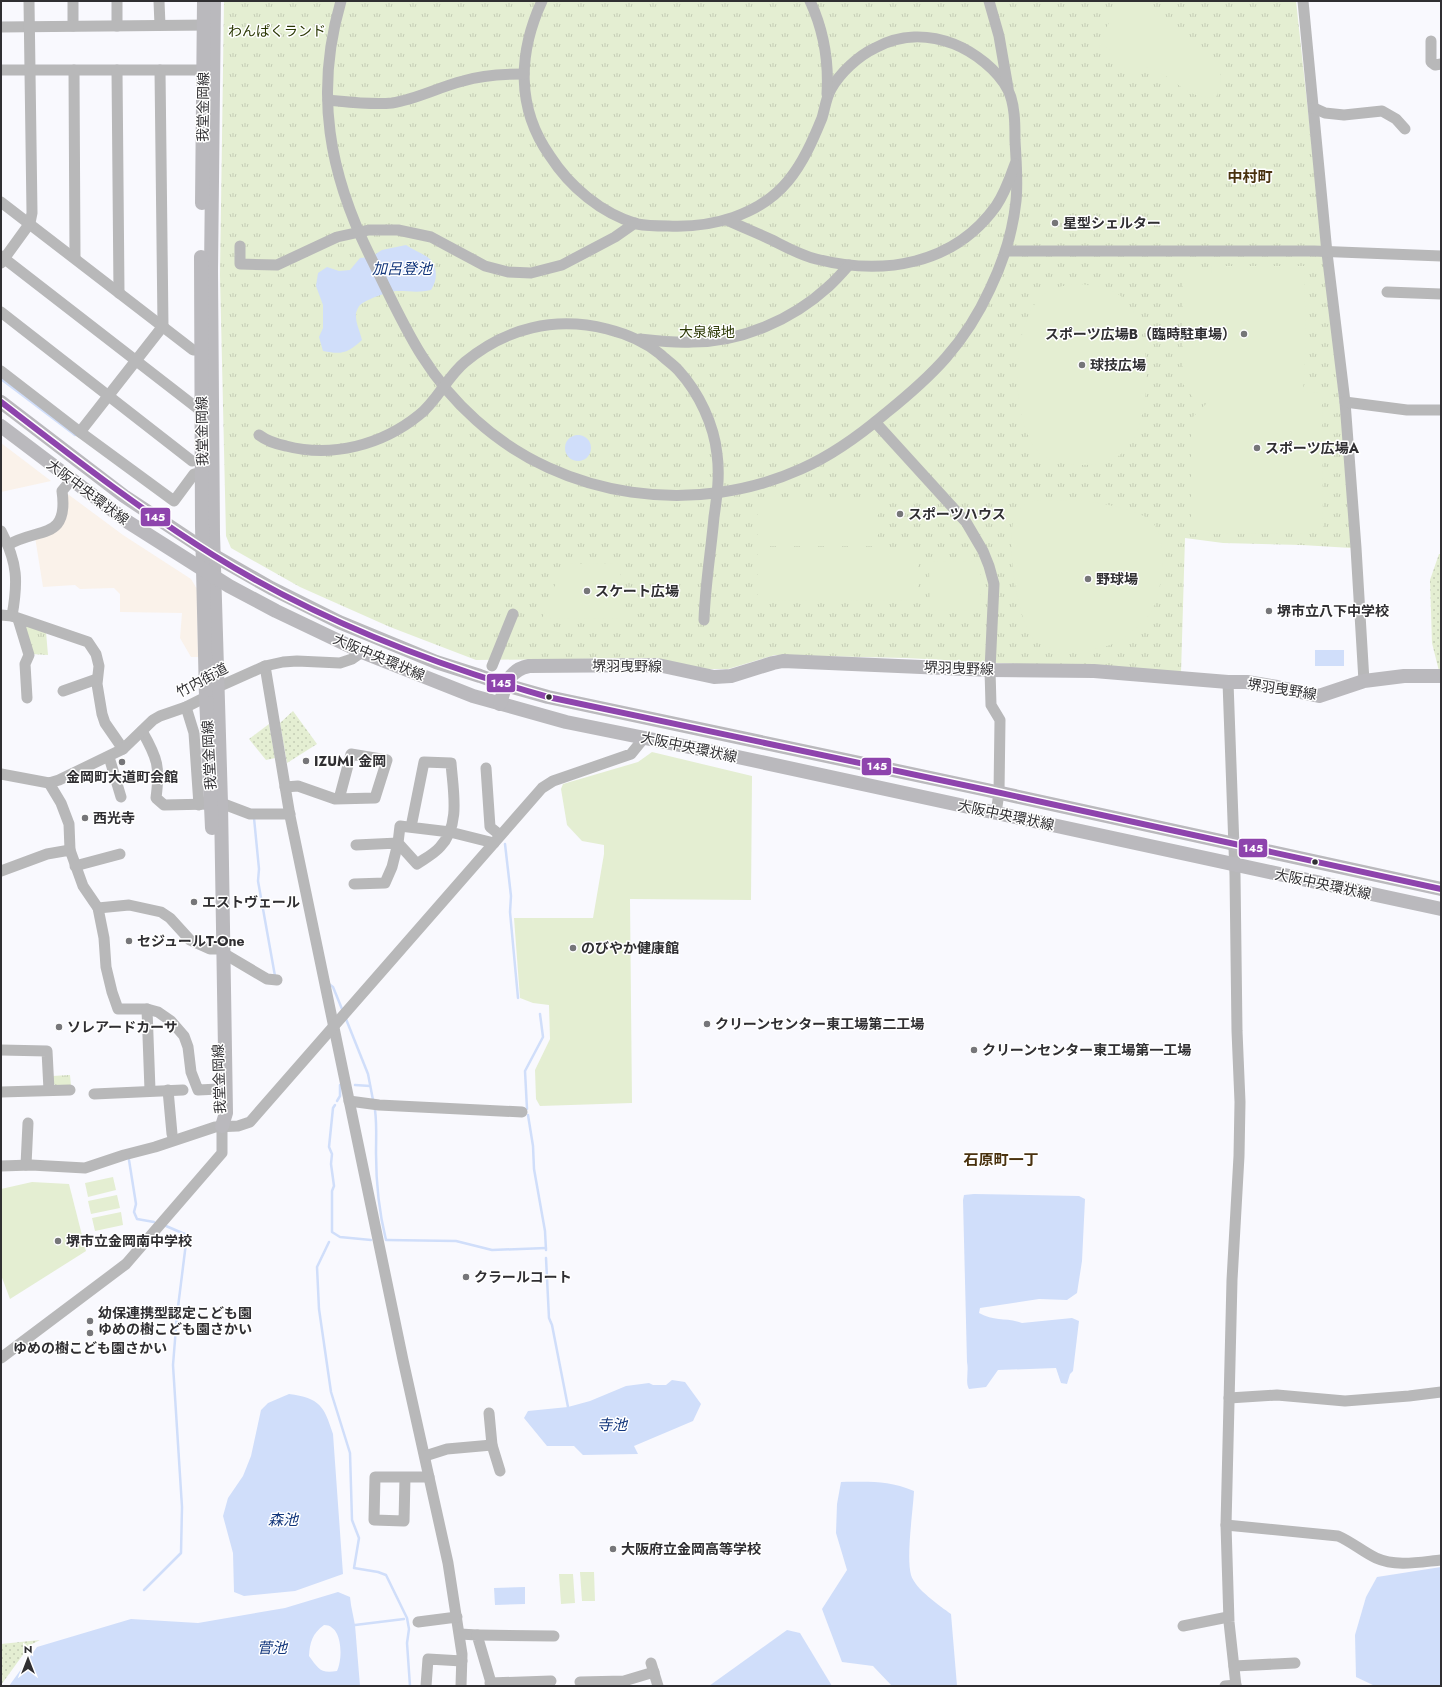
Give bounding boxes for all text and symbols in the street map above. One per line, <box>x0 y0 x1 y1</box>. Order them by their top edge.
park label: わんぱくランド <box>228 21 326 41</box>
street label: 我堂金岡線 <box>192 72 214 142</box>
district label: 中村町 <box>1227 166 1273 188</box>
place label: 星型シェルター <box>1063 213 1161 233</box>
marker: 星型シェルター <box>1050 218 1060 228</box>
water label: 加呂登池 <box>372 258 434 280</box>
park label: 大泉緑地 <box>679 322 735 342</box>
place label: スポーツ広場B（臨時駐車場） <box>1045 324 1236 344</box>
marker: スポーツ広場B（臨時駐車場） <box>1239 329 1249 339</box>
place label: 球技広場 <box>1090 355 1146 375</box>
marker: 球技広場 <box>1077 360 1087 370</box>
street label: 我堂金岡線 <box>191 396 213 466</box>
place label: スポーツ広場A <box>1265 438 1360 458</box>
marker: スポーツ広場A <box>1252 443 1262 453</box>
street label: 大阪中央環状線 <box>43 455 133 529</box>
place label: スポーツハウス <box>908 504 1006 524</box>
line badge: 145 <box>140 507 171 527</box>
text: 145 <box>145 509 165 525</box>
marker: スポーツハウス <box>895 509 905 519</box>
place label: 野球場 <box>1096 569 1138 589</box>
marker: 野球場 <box>1083 574 1093 584</box>
place label: スケート広場 <box>595 581 679 601</box>
marker: スケート広場 <box>582 586 592 596</box>
place label: 堺市立八下中学校 <box>1277 601 1389 621</box>
marker: 堺市立八下中学校 <box>1264 606 1274 616</box>
street label: 大阪中央環状線 <box>330 629 428 685</box>
street label: 堺羽曳野線 <box>592 655 662 677</box>
street label: 堺羽曳野線 <box>924 657 994 679</box>
street label: 竹内街道 <box>173 658 231 702</box>
line badge: 145 <box>486 673 516 693</box>
street label: 堺羽曳野線 <box>1246 674 1318 704</box>
text: 145 <box>491 675 511 691</box>
unlabelled marker <box>544 692 554 702</box>
street label: 我堂金岡線 <box>197 720 221 790</box>
street label: 大阪中央環状線 <box>639 727 739 767</box>
place label: IZUMI 金岡 <box>314 751 386 771</box>
marker: IZUMI 金岡 <box>301 756 311 766</box>
marker: 金岡町大道町会館 <box>117 757 127 767</box>
line badge: 145 <box>861 757 892 776</box>
text: 145 <box>867 758 887 774</box>
place label: 金岡町大道町会館 <box>66 767 178 787</box>
street label: 大阪中央環状線 <box>956 795 1056 835</box>
place label: 西光寺 <box>93 808 135 828</box>
marker: 西光寺 <box>80 813 90 823</box>
line badge: 145 <box>1238 838 1268 858</box>
text: 145 <box>1243 840 1263 856</box>
unlabelled marker <box>1310 857 1320 867</box>
street label: 大阪中央環状線 <box>1273 864 1373 904</box>
place label: エストヴェール <box>202 892 300 912</box>
marker: エストヴェール <box>189 897 199 907</box>
place label: セジュールT-One <box>137 931 245 951</box>
marker: セジュールT-One <box>124 936 134 946</box>
place label: のびやか健康館 <box>581 938 679 958</box>
marker: のびやか健康館 <box>568 943 578 953</box>
place label: クリーンセンター東工場第二工場 <box>715 1014 924 1034</box>
place label: ソレアードカーサ <box>67 1017 178 1037</box>
marker: クリーンセンター東工場第二工場 <box>702 1019 712 1029</box>
marker: ソレアードカーサ <box>54 1022 64 1032</box>
place label: クリーンセンター東工場第一工場 <box>982 1040 1191 1060</box>
street label: 我堂金岡線 <box>208 1044 230 1114</box>
marker: クリーンセンター東工場第一工場 <box>969 1045 979 1055</box>
district label: 石原町一丁 <box>963 1149 1039 1171</box>
place label: 堺市立金岡南中学校 <box>66 1231 192 1251</box>
marker: 堺市立金岡南中学校 <box>53 1236 63 1246</box>
place label: クラールコート <box>474 1267 572 1287</box>
marker: クラールコート <box>461 1272 471 1282</box>
place label: 幼保連携型認定こども園 ゆめの樹こども園さかい <box>98 1303 252 1339</box>
marker: 幼保連携型認定こども園 ゆめの樹こども園さかい <box>85 1316 95 1326</box>
marker: ゆめの樹こども園さかい <box>85 1328 95 1338</box>
place label: ゆめの樹こども園さかい <box>13 1338 167 1358</box>
water label: 寺池 <box>597 1414 629 1436</box>
water label: 森池 <box>268 1509 300 1531</box>
place label: 大阪府立金岡高等学校 <box>621 1539 761 1559</box>
marker: 大阪府立金岡高等学校 <box>608 1544 618 1554</box>
water label: 菅池 <box>257 1637 289 1659</box>
north arrow <box>8 1639 48 1679</box>
text: N <box>24 1641 32 1657</box>

